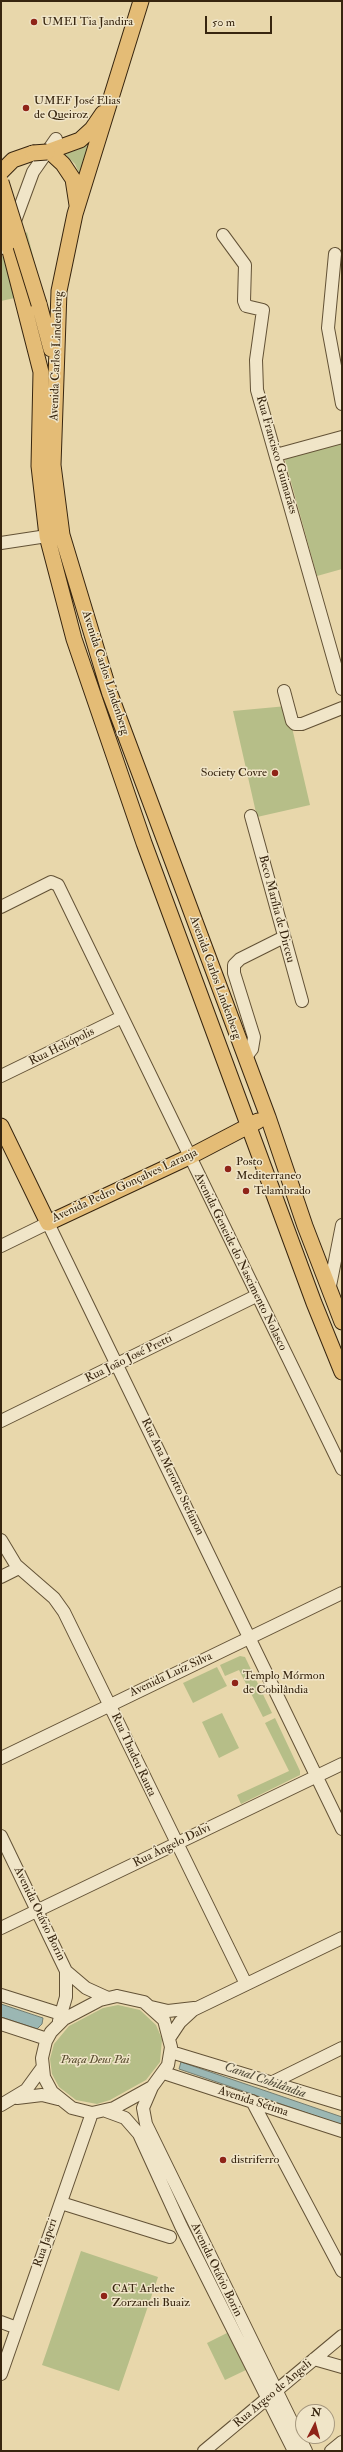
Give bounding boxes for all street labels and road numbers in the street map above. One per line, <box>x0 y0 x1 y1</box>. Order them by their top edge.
street label: Avenida Carlos Lindenberg <box>48 291 66 421</box>
street label: Rua Francisco Guimarães <box>252 394 300 516</box>
street label: Avenida Carlos Lindenberg <box>78 609 132 737</box>
street label: Beco Marília de Dirceu <box>255 854 297 964</box>
street label: Avenida Carlos Lindenberg <box>186 914 244 1042</box>
street label: Rua Heliópolis <box>27 1025 97 1069</box>
street label: Avenida Pedro Gonçalves Laranja <box>50 1146 200 1226</box>
street label: Avenida Geneide do Nascimento Nolasco <box>191 1171 289 1353</box>
street label: Rua João José Pretti <box>83 1332 175 1386</box>
street label: Rua Ana Merotto Stefanon <box>137 1416 207 1538</box>
street label: Avenida Luiz Silva <box>127 1650 215 1700</box>
street label: Rua Thadeu Rauta <box>107 1711 159 1799</box>
street label: Rua Ângelo Dalvi <box>131 1821 213 1871</box>
street label: Avenida Otávio Borin <box>10 1865 68 1963</box>
street label: Avenida Sétima <box>216 2084 290 2120</box>
street label: Rua Japeri <box>31 2217 61 2269</box>
street label: Avenida Otávio Borin <box>187 2221 245 2319</box>
street label: Rua Argeo de Angeli <box>231 2357 315 2431</box>

